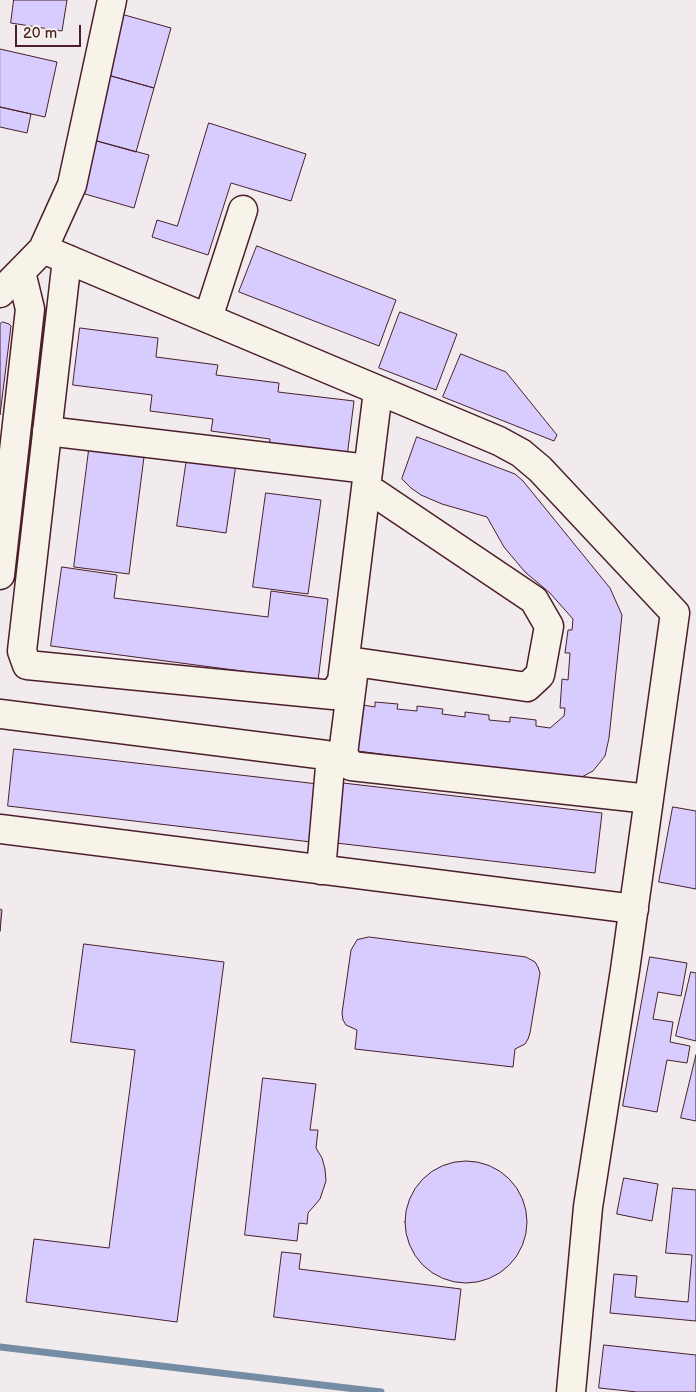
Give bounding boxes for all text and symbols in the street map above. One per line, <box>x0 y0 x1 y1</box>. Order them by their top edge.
scale bar <box>18 15 84 47</box>
text: 20 m <box>23 24 57 43</box>

